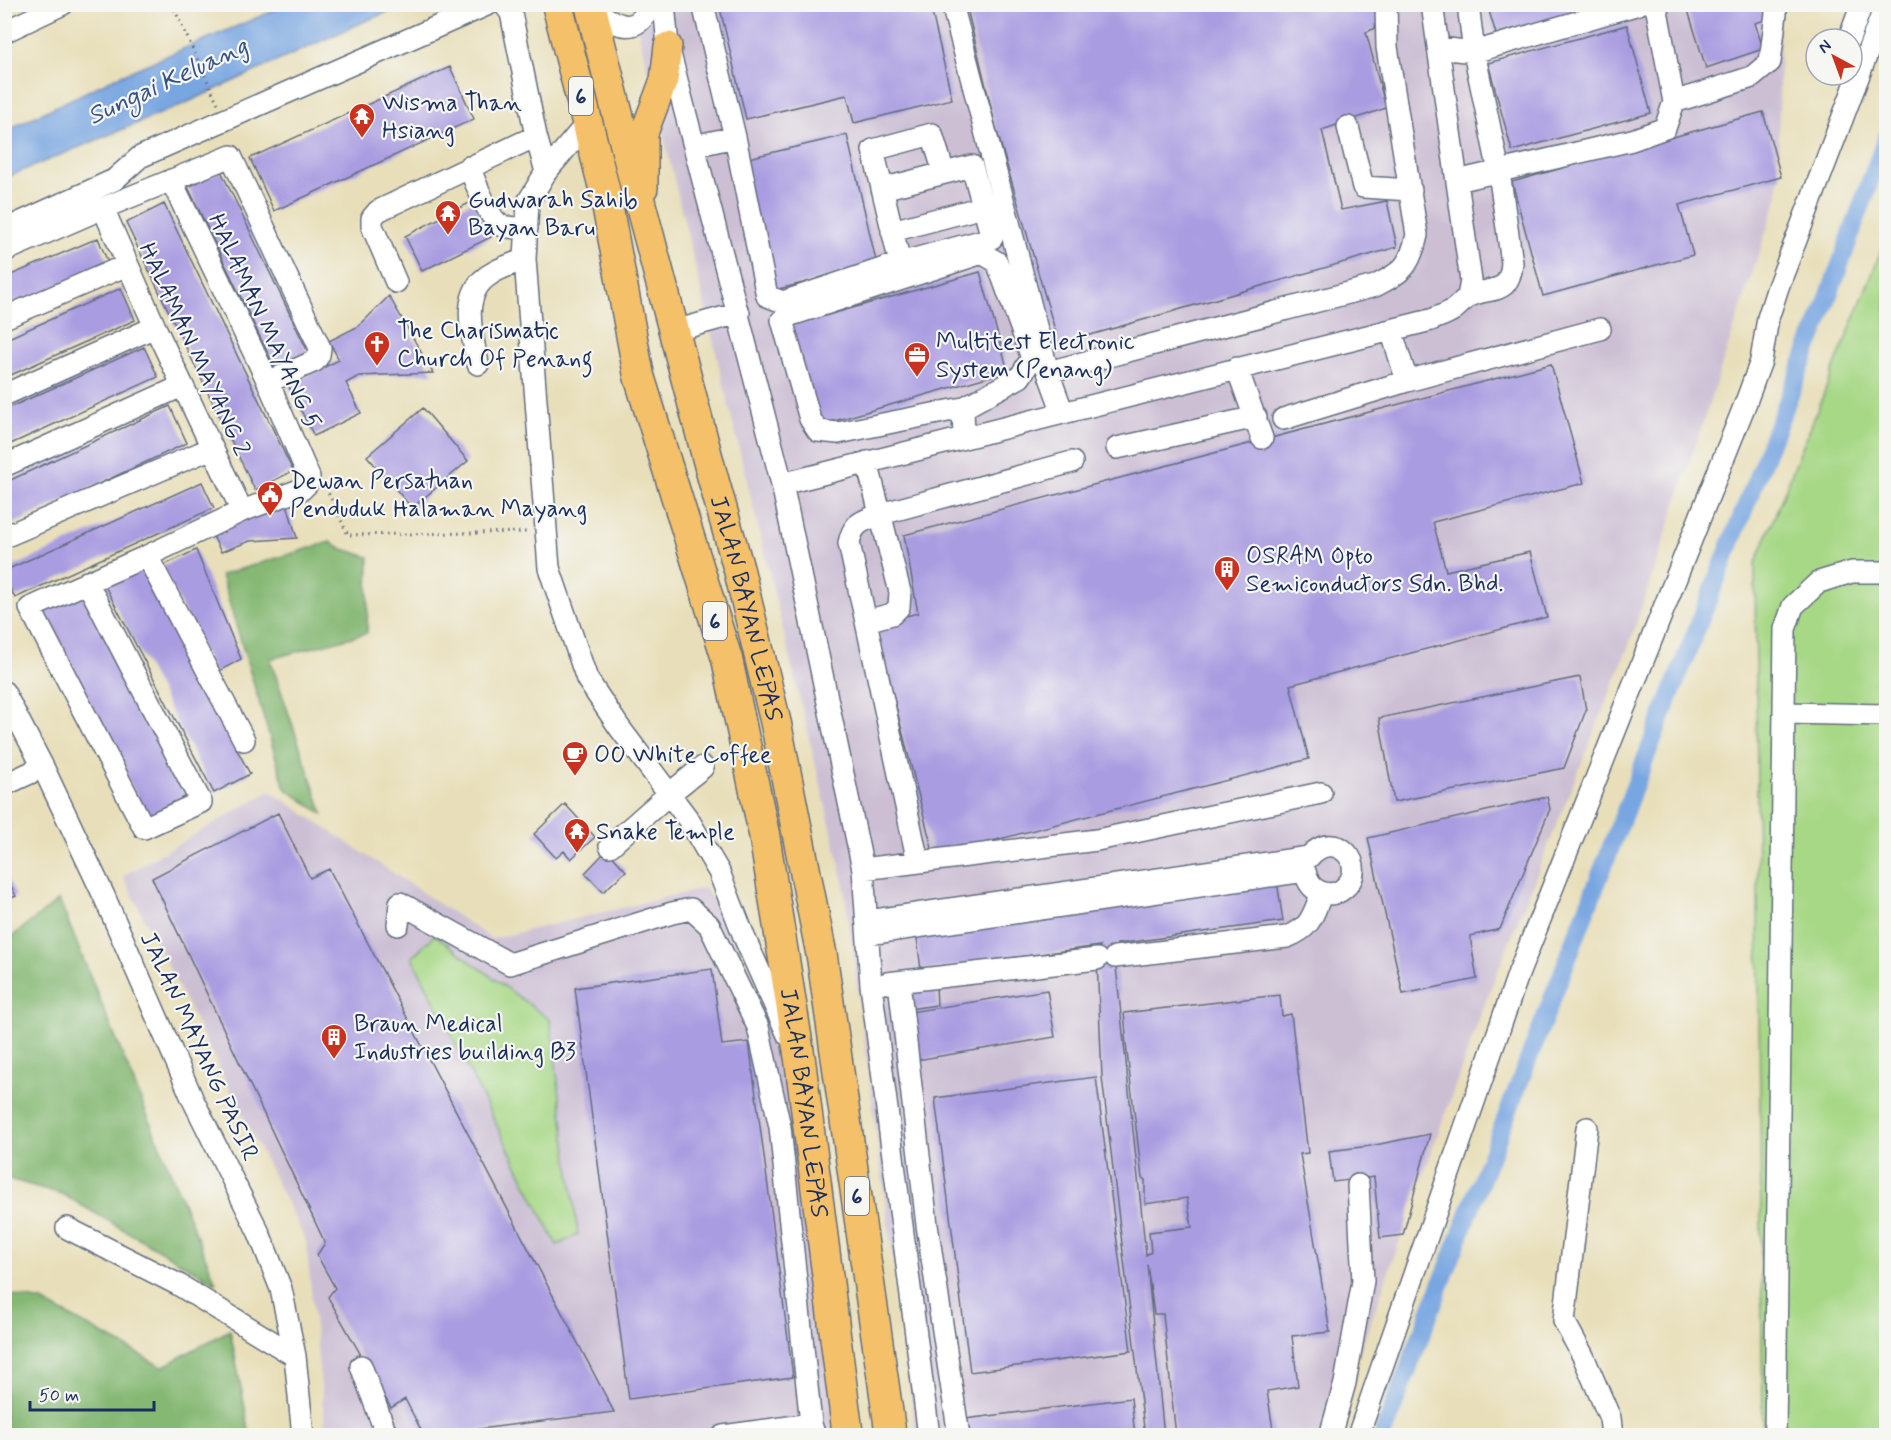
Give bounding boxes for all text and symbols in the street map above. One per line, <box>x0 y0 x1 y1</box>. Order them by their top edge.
north arrow <box>1804 27 1864 87</box>
water label: Sungai Keluang <box>82 29 255 136</box>
text: N <box>1814 35 1836 58</box>
road number: 6 <box>569 77 593 115</box>
place label: Wisma Than Hsiang <box>382 88 522 147</box>
temple icon: Wisma Than Hsiang <box>347 101 377 139</box>
place label: Gudwarah Sahib Bayan Baru <box>468 185 638 244</box>
temple icon: Gudwarah Sahib Bayan Baru <box>433 198 463 236</box>
street label: HALAMAN MAYANG 5 <box>200 209 327 434</box>
street label: HALAMAN MAYANG 2 <box>131 238 257 461</box>
place label: The Charismatic Church Of Penang <box>397 316 593 378</box>
place label: Multitest Electronic System (Penang) <box>936 327 1135 386</box>
church icon: The Charismatic Church Of Penang <box>362 329 392 367</box>
office icon: Multitest Electronic System (Penang) <box>902 340 932 378</box>
place label: Dewan Persatuan Penduduk Halaman Mayang <box>290 466 587 525</box>
public building icon: Dewan Persatuan Penduduk Halaman Mayang <box>255 479 285 517</box>
street label: JALAN BAYAN LEPAS <box>702 492 789 724</box>
place label: OSRAM Opto Semiconductors Sdn. Bhd. <box>1246 541 1503 600</box>
building icon: OSRAM Opto Semiconductors Sdn. Bhd. <box>1212 554 1242 592</box>
road number: 6 <box>703 602 727 640</box>
cafe icon: OO White Coffee <box>560 739 590 777</box>
place label: OO White Coffee <box>594 740 772 771</box>
temple icon: Snake Temple <box>562 816 592 854</box>
place label: Snake Temple <box>596 817 735 848</box>
street label: JALAN MAYANG PASIR <box>132 927 265 1166</box>
street label: JALAN BAYAN LEPAS <box>772 986 834 1219</box>
place label: Braun Medical Industries building B3 <box>354 1009 576 1068</box>
building icon: Braun Medical Industries building B3 <box>319 1022 349 1060</box>
road number: 6 <box>845 1177 869 1215</box>
scale bar <box>30 1374 154 1412</box>
text: 50 m <box>39 1384 79 1408</box>

